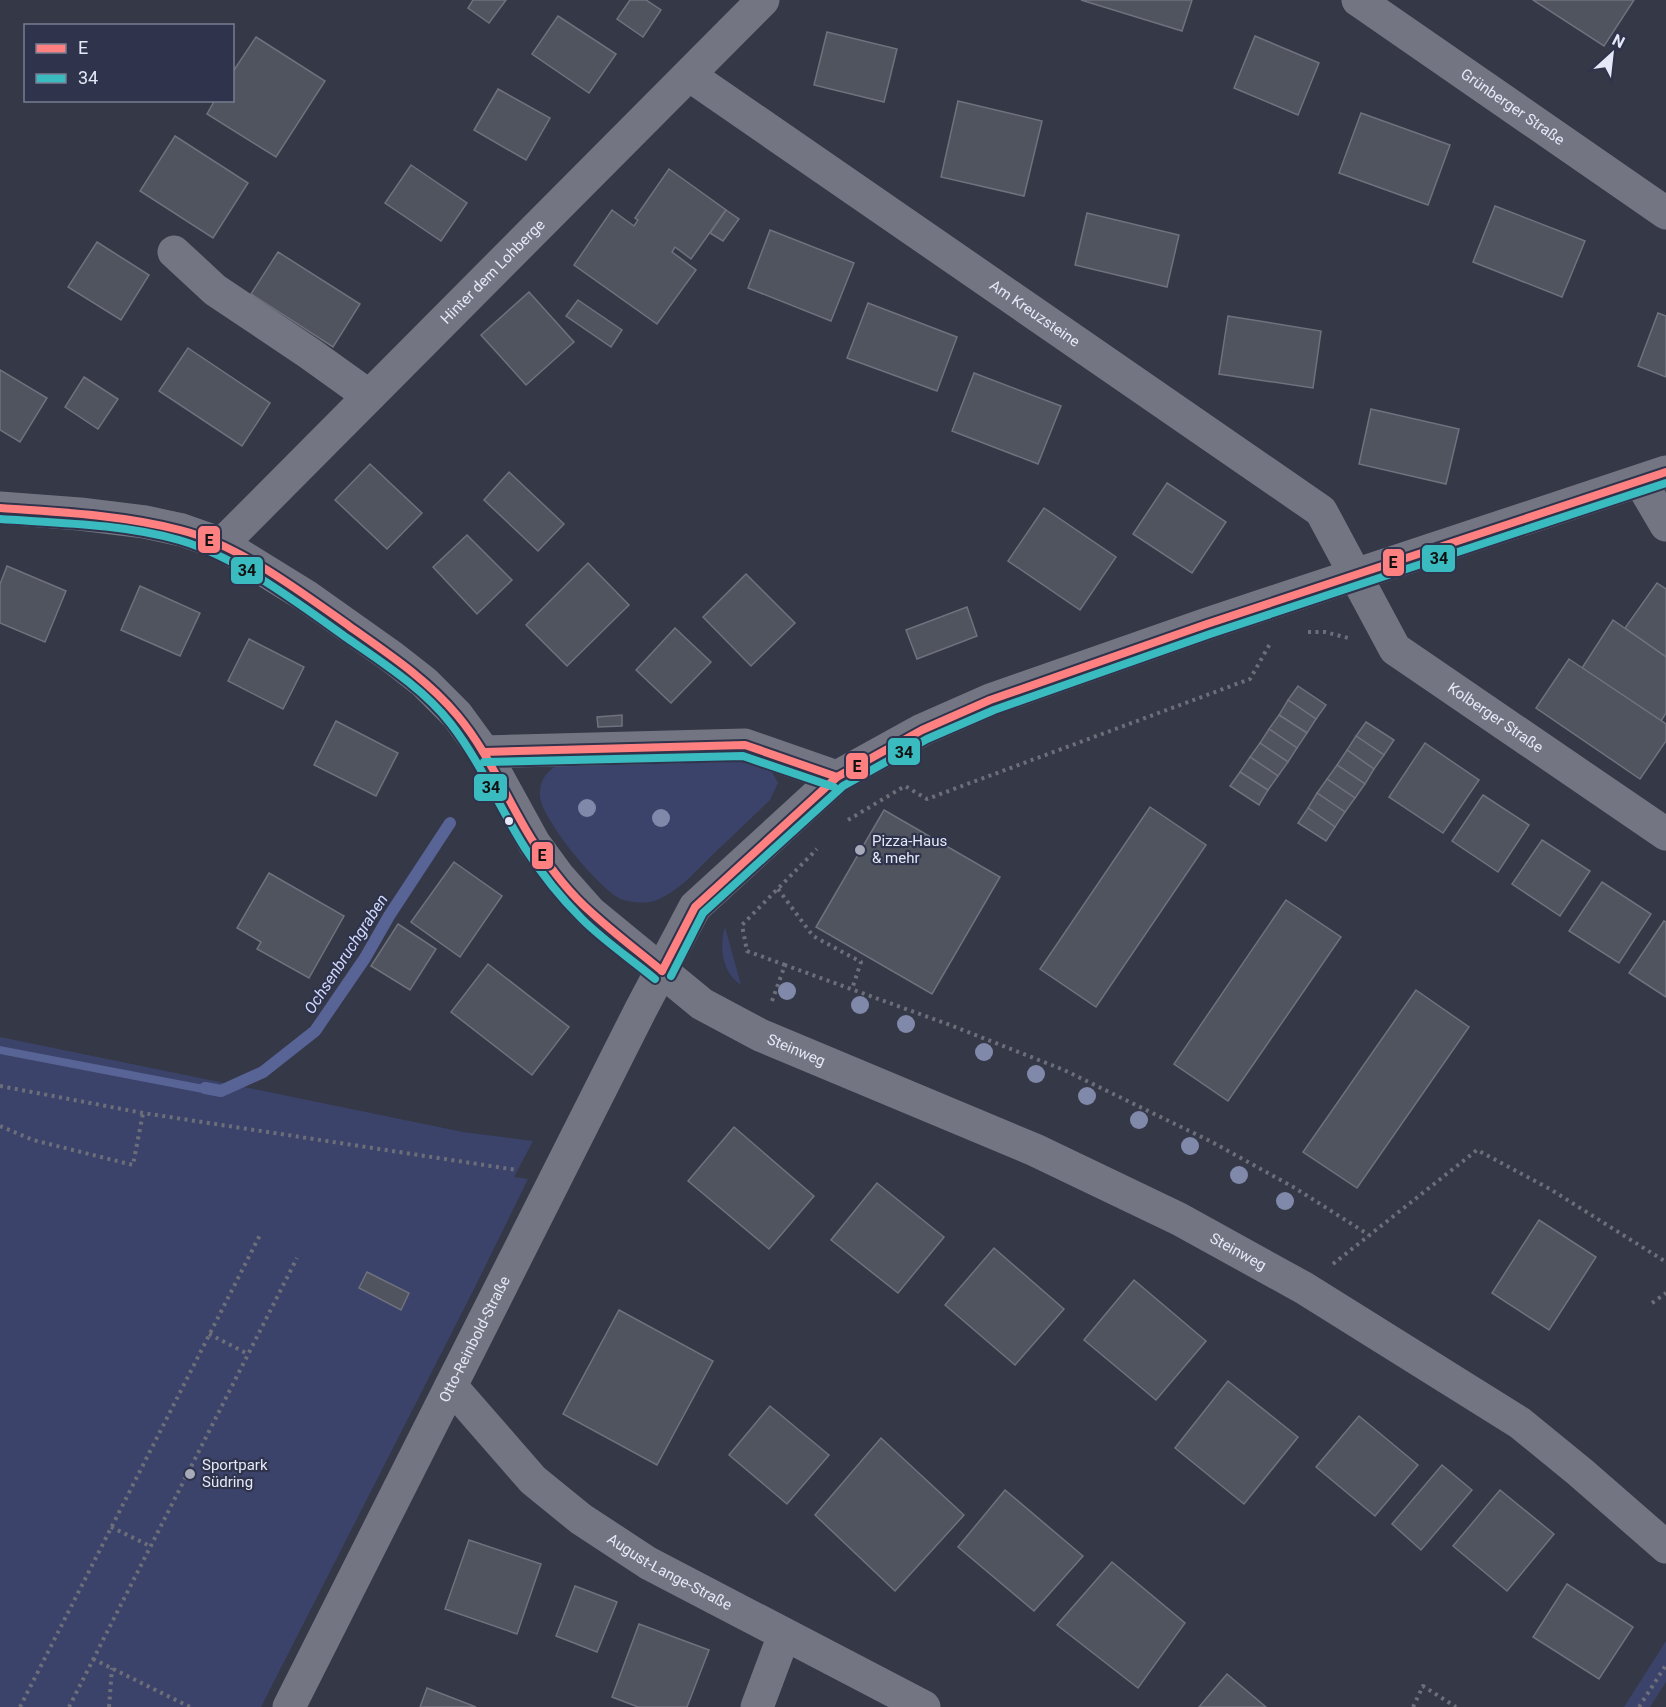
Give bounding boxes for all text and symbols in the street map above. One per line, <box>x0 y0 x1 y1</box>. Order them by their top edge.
legend <box>24 24 234 102</box>
north arrow <box>1582 24 1642 84</box>
text: N <box>1609 30 1628 52</box>
text: E <box>78 37 88 58</box>
street label: Grünberger Straße <box>1457 65 1568 149</box>
text: 34 <box>78 67 98 88</box>
street label: Hinter dem Lohberge <box>437 216 549 328</box>
street label: Am Kreuzsteine <box>986 276 1083 351</box>
line badge: E <box>197 525 221 554</box>
text: E <box>205 531 214 550</box>
line badge: 34 <box>1421 544 1456 573</box>
line badge: E <box>1382 548 1405 577</box>
text: 34 <box>1430 549 1448 568</box>
text: E <box>1389 553 1398 572</box>
line badge: 34 <box>230 556 264 585</box>
text: 34 <box>238 561 256 580</box>
street label: Kolberger Straße <box>1444 679 1547 757</box>
line badge: 34 <box>887 737 921 766</box>
text: 34 <box>895 743 913 762</box>
line badge: E <box>845 752 869 780</box>
text: E <box>853 757 862 776</box>
line badge: 34 <box>473 773 508 802</box>
text: 34 <box>482 778 500 797</box>
unlabelled marker <box>503 815 515 827</box>
place label: Pizza-Haus & mehr <box>872 832 947 867</box>
line badge: E <box>531 841 554 870</box>
marker: Pizza-Haus & mehr <box>853 843 867 857</box>
text: E <box>538 846 547 865</box>
water label: Ochsenbruchgraben <box>300 891 392 1017</box>
street label: Steinweg <box>764 1030 828 1070</box>
street label: Steinweg <box>1207 1229 1269 1274</box>
street label: Otto-Reinbold-Straße <box>435 1273 514 1405</box>
place label: Sportpark Südring <box>202 1456 268 1491</box>
marker: Sportpark Südring <box>183 1467 197 1481</box>
street label: August-Lange-Straße <box>604 1530 735 1614</box>

